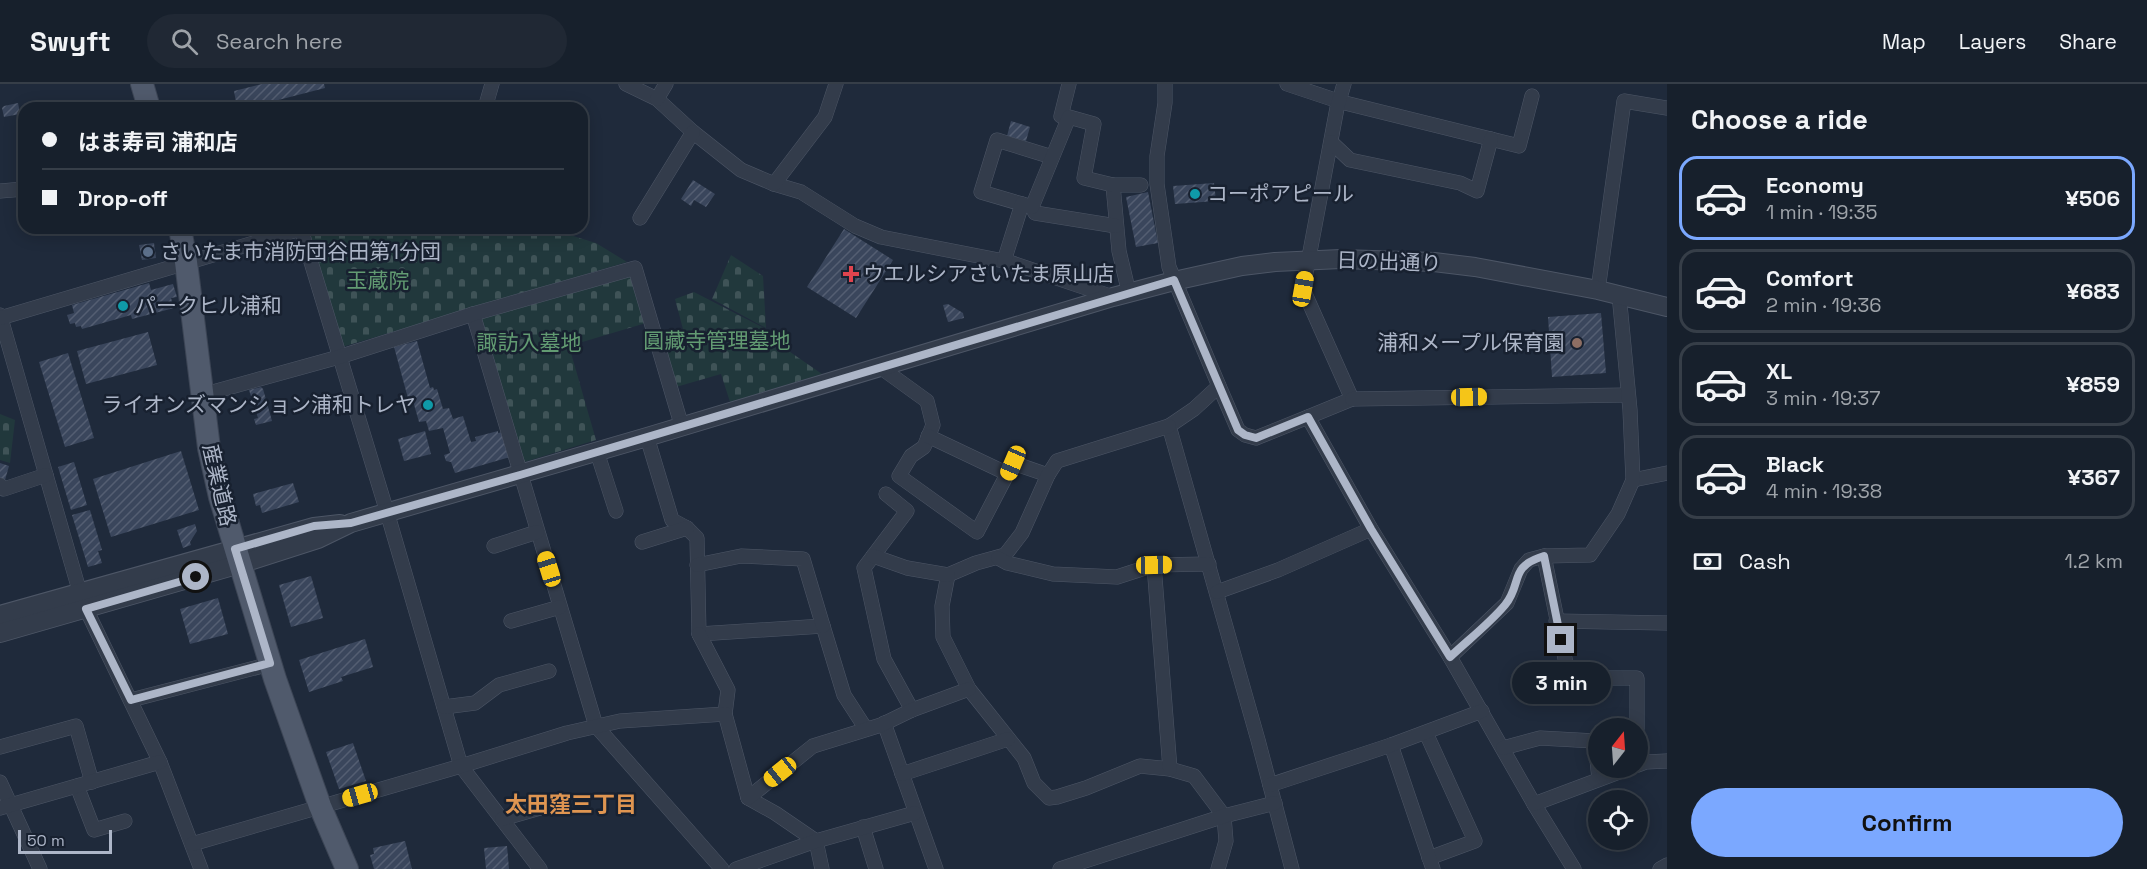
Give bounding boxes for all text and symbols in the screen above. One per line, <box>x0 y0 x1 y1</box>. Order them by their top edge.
search box <box>147 14 567 68</box>
text: Swyft <box>30 23 111 59</box>
icon: search <box>168 25 201 58</box>
text: Search here <box>216 27 343 55</box>
text: Map <box>1882 28 1926 55</box>
text: Layers <box>1959 28 2026 55</box>
text: Share <box>2059 28 2117 55</box>
text: Choose a ride <box>1691 102 1868 137</box>
text: はま寿司 浦和店 <box>78 128 238 156</box>
icon: car <box>1694 171 1748 225</box>
text: Economy <box>1766 171 1864 199</box>
place label: コーポアピール <box>1207 180 1354 207</box>
text: Drop-off <box>78 184 168 212</box>
text: ¥506 <box>2065 184 2120 212</box>
marker: コーポアピール <box>1188 187 1202 201</box>
text: 1 min · 19:35 <box>1766 199 1878 225</box>
place label: さいたま市消防団谷田第1分団 <box>160 238 441 265</box>
marker: さいたま市消防団谷田第1分団 <box>141 245 155 259</box>
street label: 日の出通り <box>1336 246 1442 277</box>
place label: ウエルシアさいたま原山店 <box>863 260 1114 287</box>
icon: car <box>1694 264 1748 318</box>
text: Comfort <box>1766 264 1854 292</box>
park label: 玉蔵院 <box>347 267 410 294</box>
marker: ウエルシアさいたま原山店 <box>844 267 858 281</box>
car <box>1291 270 1315 308</box>
text: ¥683 <box>2066 277 2120 305</box>
place label: パークヒル浦和 <box>135 292 282 319</box>
text: 2 min · 19:36 <box>1766 292 1882 318</box>
marker: パークヒル浦和 <box>116 299 130 313</box>
park label: 圓藏寺管理墓地 <box>644 327 791 354</box>
park label: 諏訪入墓地 <box>477 329 582 356</box>
place label: 浦和メープル保育園 <box>1377 329 1565 356</box>
marker: 浦和メープル保育園 <box>1570 336 1584 350</box>
icon: car <box>1694 357 1748 411</box>
text: XL <box>1766 357 1792 385</box>
text: ¥859 <box>2066 370 2120 398</box>
text: 3 min · 19:37 <box>1766 385 1881 411</box>
car <box>1451 388 1487 406</box>
place label: ライオンズマンション浦和トレヤ <box>101 391 416 418</box>
marker: ライオンズマンション浦和トレヤ <box>421 398 435 412</box>
street label: 産業道路 <box>197 441 242 529</box>
car <box>998 443 1028 483</box>
icon: car <box>1694 450 1748 504</box>
text: Black <box>1766 450 1824 478</box>
text: ¥367 <box>2068 463 2120 491</box>
text: 4 min · 19:38 <box>1766 478 1882 504</box>
icon: cash <box>1691 545 1724 578</box>
text: Cash <box>1739 547 1791 575</box>
text: 1.2 km <box>2064 548 2123 574</box>
car <box>535 549 563 589</box>
car <box>1136 556 1172 574</box>
route start <box>182 563 209 590</box>
route end <box>1547 626 1574 653</box>
callout: 3 min <box>1512 661 1610 703</box>
text: 3 min <box>1536 670 1587 696</box>
north arrow <box>1588 718 1648 778</box>
map controls <box>1588 718 1648 850</box>
car <box>760 754 800 790</box>
car <box>340 781 380 809</box>
button: Confirm <box>1691 788 2123 857</box>
district label: 太田窪三丁目 <box>505 790 637 818</box>
button: locate <box>1588 790 1648 850</box>
scale bar <box>18 827 112 854</box>
text: 50 m <box>27 830 65 851</box>

